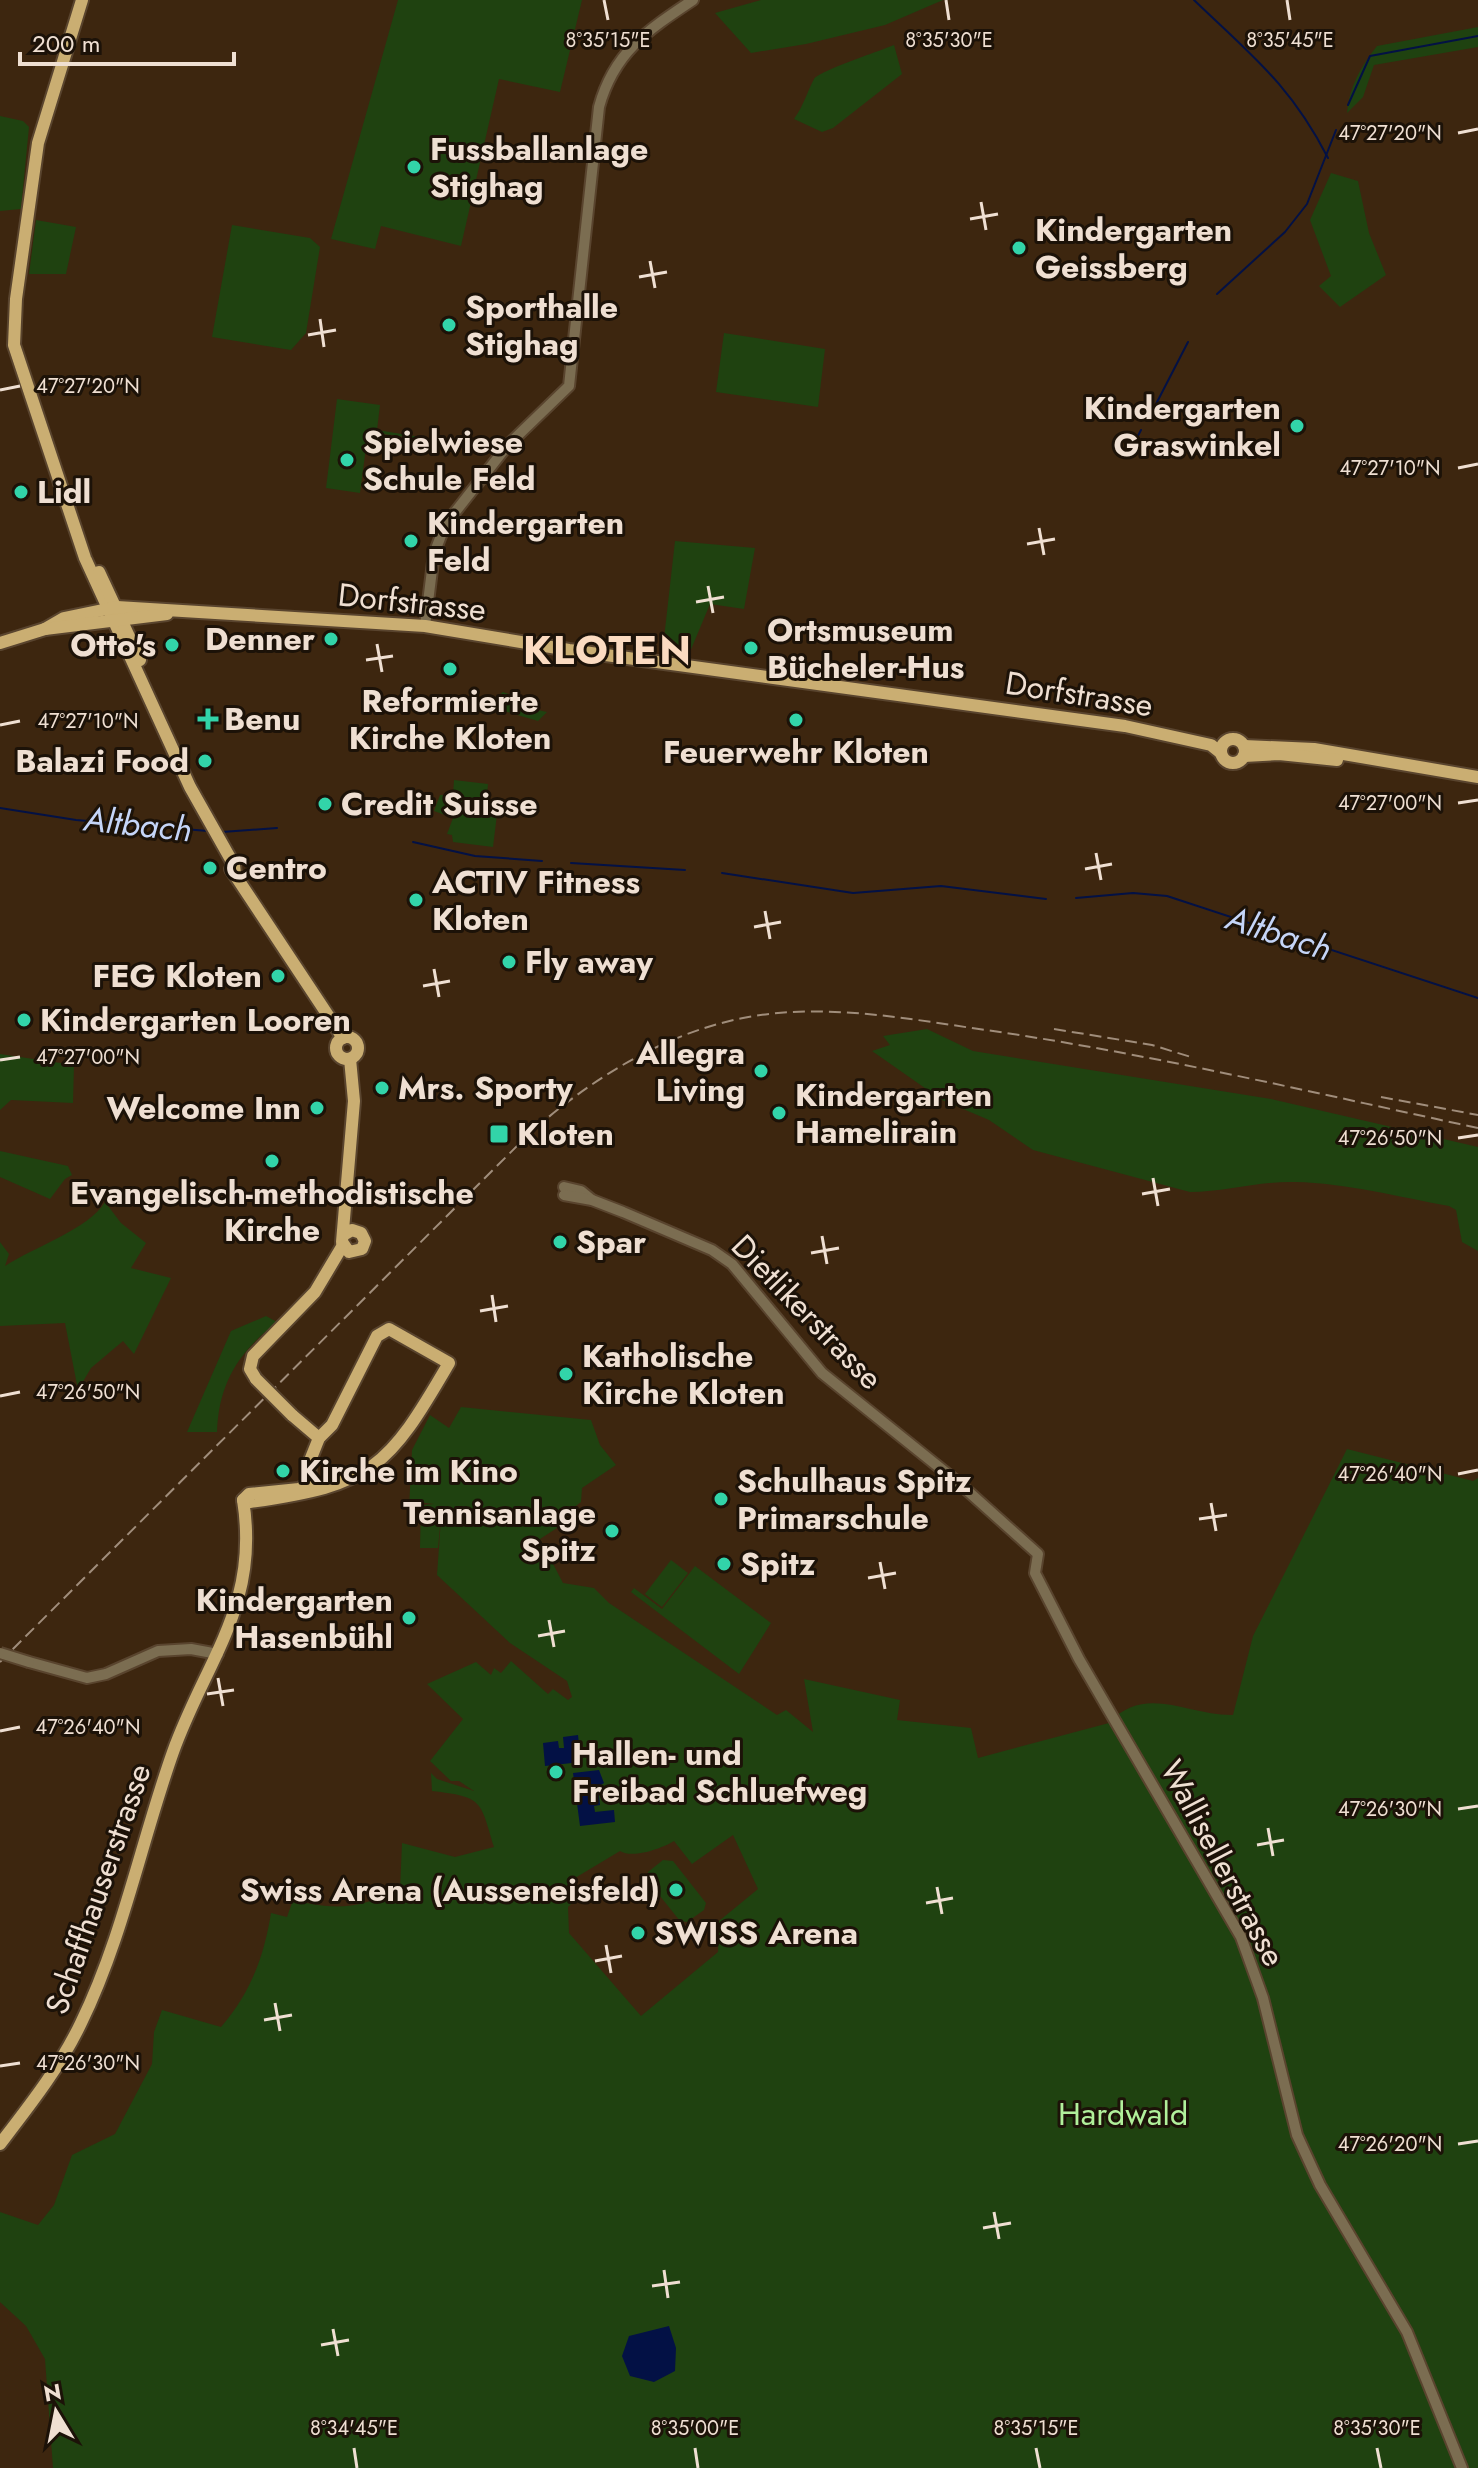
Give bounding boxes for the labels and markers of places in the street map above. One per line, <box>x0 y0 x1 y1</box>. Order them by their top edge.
place label: Fussballanlage Stighag <box>430 126 648 209</box>
marker: Fussballanlage Stighag <box>405 158 423 176</box>
place label: Kindergarten Geissberg <box>1035 207 1232 290</box>
marker: Kindergarten Geissberg <box>1010 239 1028 257</box>
place label: Sporthalle Stighag <box>465 284 618 367</box>
marker: Sporthalle Stighag <box>440 316 458 334</box>
place label: Kindergarten Graswinkel <box>1084 385 1281 468</box>
marker: Kindergarten Graswinkel <box>1288 417 1306 435</box>
place label: Spielwiese Schule Feld <box>363 419 535 502</box>
marker: Spielwiese Schule Feld <box>338 451 356 469</box>
place label: Lidl <box>37 469 91 515</box>
marker: Lidl <box>12 483 30 501</box>
place label: Kindergarten Feld <box>427 500 624 583</box>
marker: Kindergarten Feld <box>402 532 420 550</box>
place label: Ortsmuseum Bücheler-Hus <box>767 607 964 690</box>
place label: Denner <box>205 616 315 662</box>
place label: Otto's <box>70 622 156 668</box>
marker: Denner <box>322 630 340 648</box>
marker: Otto's <box>163 636 181 654</box>
marker: Ortsmuseum Bücheler-Hus <box>742 639 760 657</box>
marker: Reformierte Kirche Kloten <box>441 660 459 678</box>
place label: Reformierte Kirche Kloten <box>349 678 551 761</box>
place label: Benu <box>224 696 300 742</box>
marker: Benu <box>199 710 217 728</box>
marker: Feuerwehr Kloten <box>787 711 805 729</box>
place label: Feuerwehr Kloten <box>663 729 929 775</box>
place label: Balazi Food <box>15 738 189 784</box>
marker: Balazi Food <box>196 752 214 770</box>
place label: Credit Suisse <box>341 781 538 827</box>
marker: Credit Suisse <box>316 795 334 813</box>
place label: Centro <box>226 845 327 891</box>
marker: Centro <box>201 859 219 877</box>
place label: ACTIV Fitness Kloten <box>431 859 640 942</box>
marker: ACTIV Fitness Kloten <box>407 891 425 909</box>
place label: Fly away <box>525 939 653 985</box>
place label: FEG Kloten <box>93 953 262 999</box>
marker: Fly away <box>500 953 518 971</box>
marker: FEG Kloten <box>269 967 287 985</box>
place label: Kindergarten Looren <box>40 997 351 1043</box>
marker: Kindergarten Looren <box>15 1011 33 1029</box>
place label: Allegra Living <box>635 1030 745 1113</box>
marker: Allegra Living <box>752 1062 770 1080</box>
place label: Mrs. Sporty <box>398 1065 573 1111</box>
place label: Kindergarten Hamelirain <box>795 1072 992 1155</box>
marker: Mrs. Sporty <box>373 1079 391 1097</box>
place label: Welcome Inn <box>107 1085 301 1131</box>
marker: Welcome Inn <box>308 1099 326 1117</box>
marker: Kindergarten Hamelirain <box>770 1104 788 1122</box>
place label: Kloten <box>517 1111 614 1157</box>
marker: Kloten <box>488 1123 510 1145</box>
marker: Evangelisch-methodistische Kirche <box>263 1152 281 1170</box>
place label: Evangelisch-methodistische Kirche <box>70 1170 474 1253</box>
place label: Spar <box>576 1219 646 1265</box>
marker: Spar <box>551 1233 569 1251</box>
place label: Katholische Kirche Kloten <box>582 1333 785 1416</box>
marker: Katholische Kirche Kloten <box>557 1365 575 1383</box>
place label: Kirche im Kino <box>299 1448 518 1494</box>
place label: Schulhaus Spitz Primarschule <box>737 1458 972 1541</box>
marker: Kirche im Kino <box>274 1462 292 1480</box>
place label: Tennisanlage Spitz <box>403 1490 596 1573</box>
marker: Schulhaus Spitz Primarschule <box>712 1490 730 1508</box>
marker: Tennisanlage Spitz <box>603 1522 621 1540</box>
place label: Spitz <box>740 1541 816 1587</box>
marker: Spitz <box>715 1555 733 1573</box>
place label: Kindergarten Hasenbühl <box>196 1577 393 1660</box>
marker: Kindergarten Hasenbühl <box>400 1609 418 1627</box>
place label: Hallen- und Freibad Schluefweg <box>572 1731 867 1814</box>
marker: Hallen- und Freibad Schluefweg <box>547 1763 565 1781</box>
place label: Swiss Arena (Ausseneisfeld) <box>240 1867 660 1913</box>
marker: Swiss Arena (Ausseneisfeld) <box>667 1881 685 1899</box>
place label: SWISS Arena <box>654 1910 858 1956</box>
marker: SWISS Arena <box>629 1924 647 1942</box>

